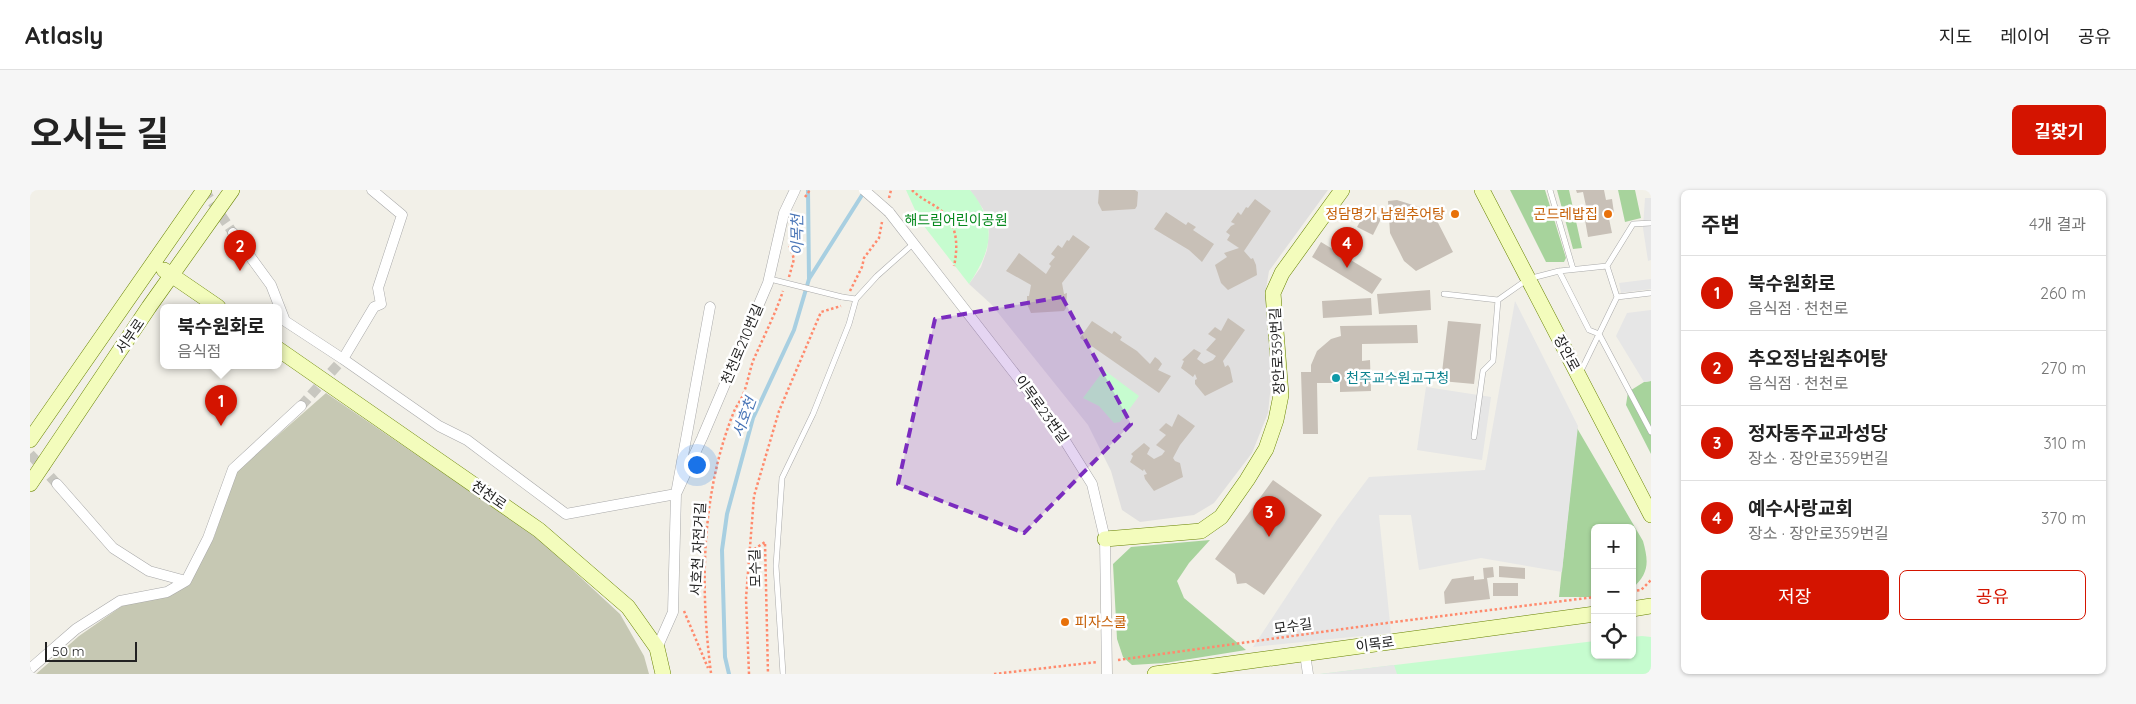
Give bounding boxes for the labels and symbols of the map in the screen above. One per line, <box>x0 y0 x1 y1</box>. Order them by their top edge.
place label: 정담명가 남원추어탕 <box>1325 205 1445 223</box>
place label: 곤드레밥집 <box>1534 205 1598 223</box>
marker: 정담명가 남원추어탕 <box>1449 208 1461 220</box>
marker: 곤드레밥집 <box>1602 208 1614 220</box>
park label: 해드림어린이공원 <box>904 211 1008 229</box>
water label: 이목천 <box>787 212 807 256</box>
pin: 4 <box>1331 227 1363 268</box>
pin: 2 <box>224 230 256 271</box>
street label: 천천로210번길 <box>717 301 767 387</box>
street label: 장안로359번길 <box>1266 307 1288 395</box>
street label: 서부로 <box>112 315 148 357</box>
street label: 장안로 <box>1550 332 1584 374</box>
place label: 천주교수원교구청 <box>1346 369 1449 387</box>
street label: 이목로23번길 <box>1011 372 1073 446</box>
marker: 천주교수원교구청 <box>1330 372 1342 384</box>
pin: 1 <box>205 385 237 426</box>
water label: 서호천 <box>728 392 761 440</box>
your location <box>684 452 710 478</box>
street label: 천천로 <box>468 477 510 514</box>
pin: 3 <box>1253 496 1285 537</box>
street label: 서호천 자전거길 <box>687 502 709 596</box>
street label: 모수길 <box>745 548 765 588</box>
place label: 피자스쿨 <box>1075 613 1127 631</box>
street label: 모수길 <box>1273 614 1313 638</box>
marker: 피자스쿨 <box>1059 616 1071 628</box>
street label: 이목로 <box>1355 632 1396 656</box>
scale bar <box>45 639 138 662</box>

